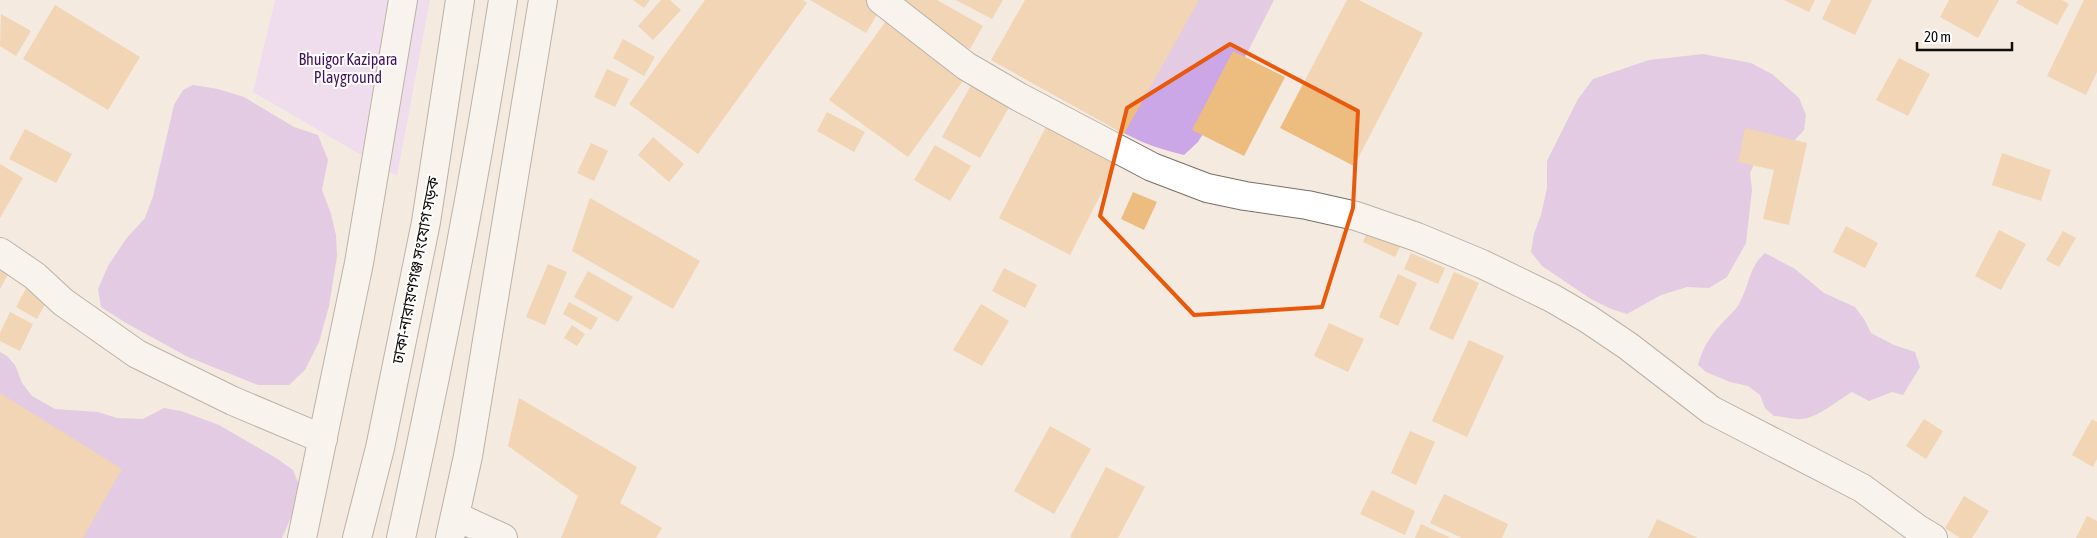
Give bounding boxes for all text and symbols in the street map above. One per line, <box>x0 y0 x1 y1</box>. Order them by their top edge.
scale bar <box>1917 20 2012 52</box>
text: 20 m <box>1924 28 1951 45</box>
park label: Bhuigor Kazipara Playground <box>298 50 398 87</box>
street label: ঢাকা-নারায়ণগঞ্জ সংযোগ সড়ক <box>388 174 442 366</box>

